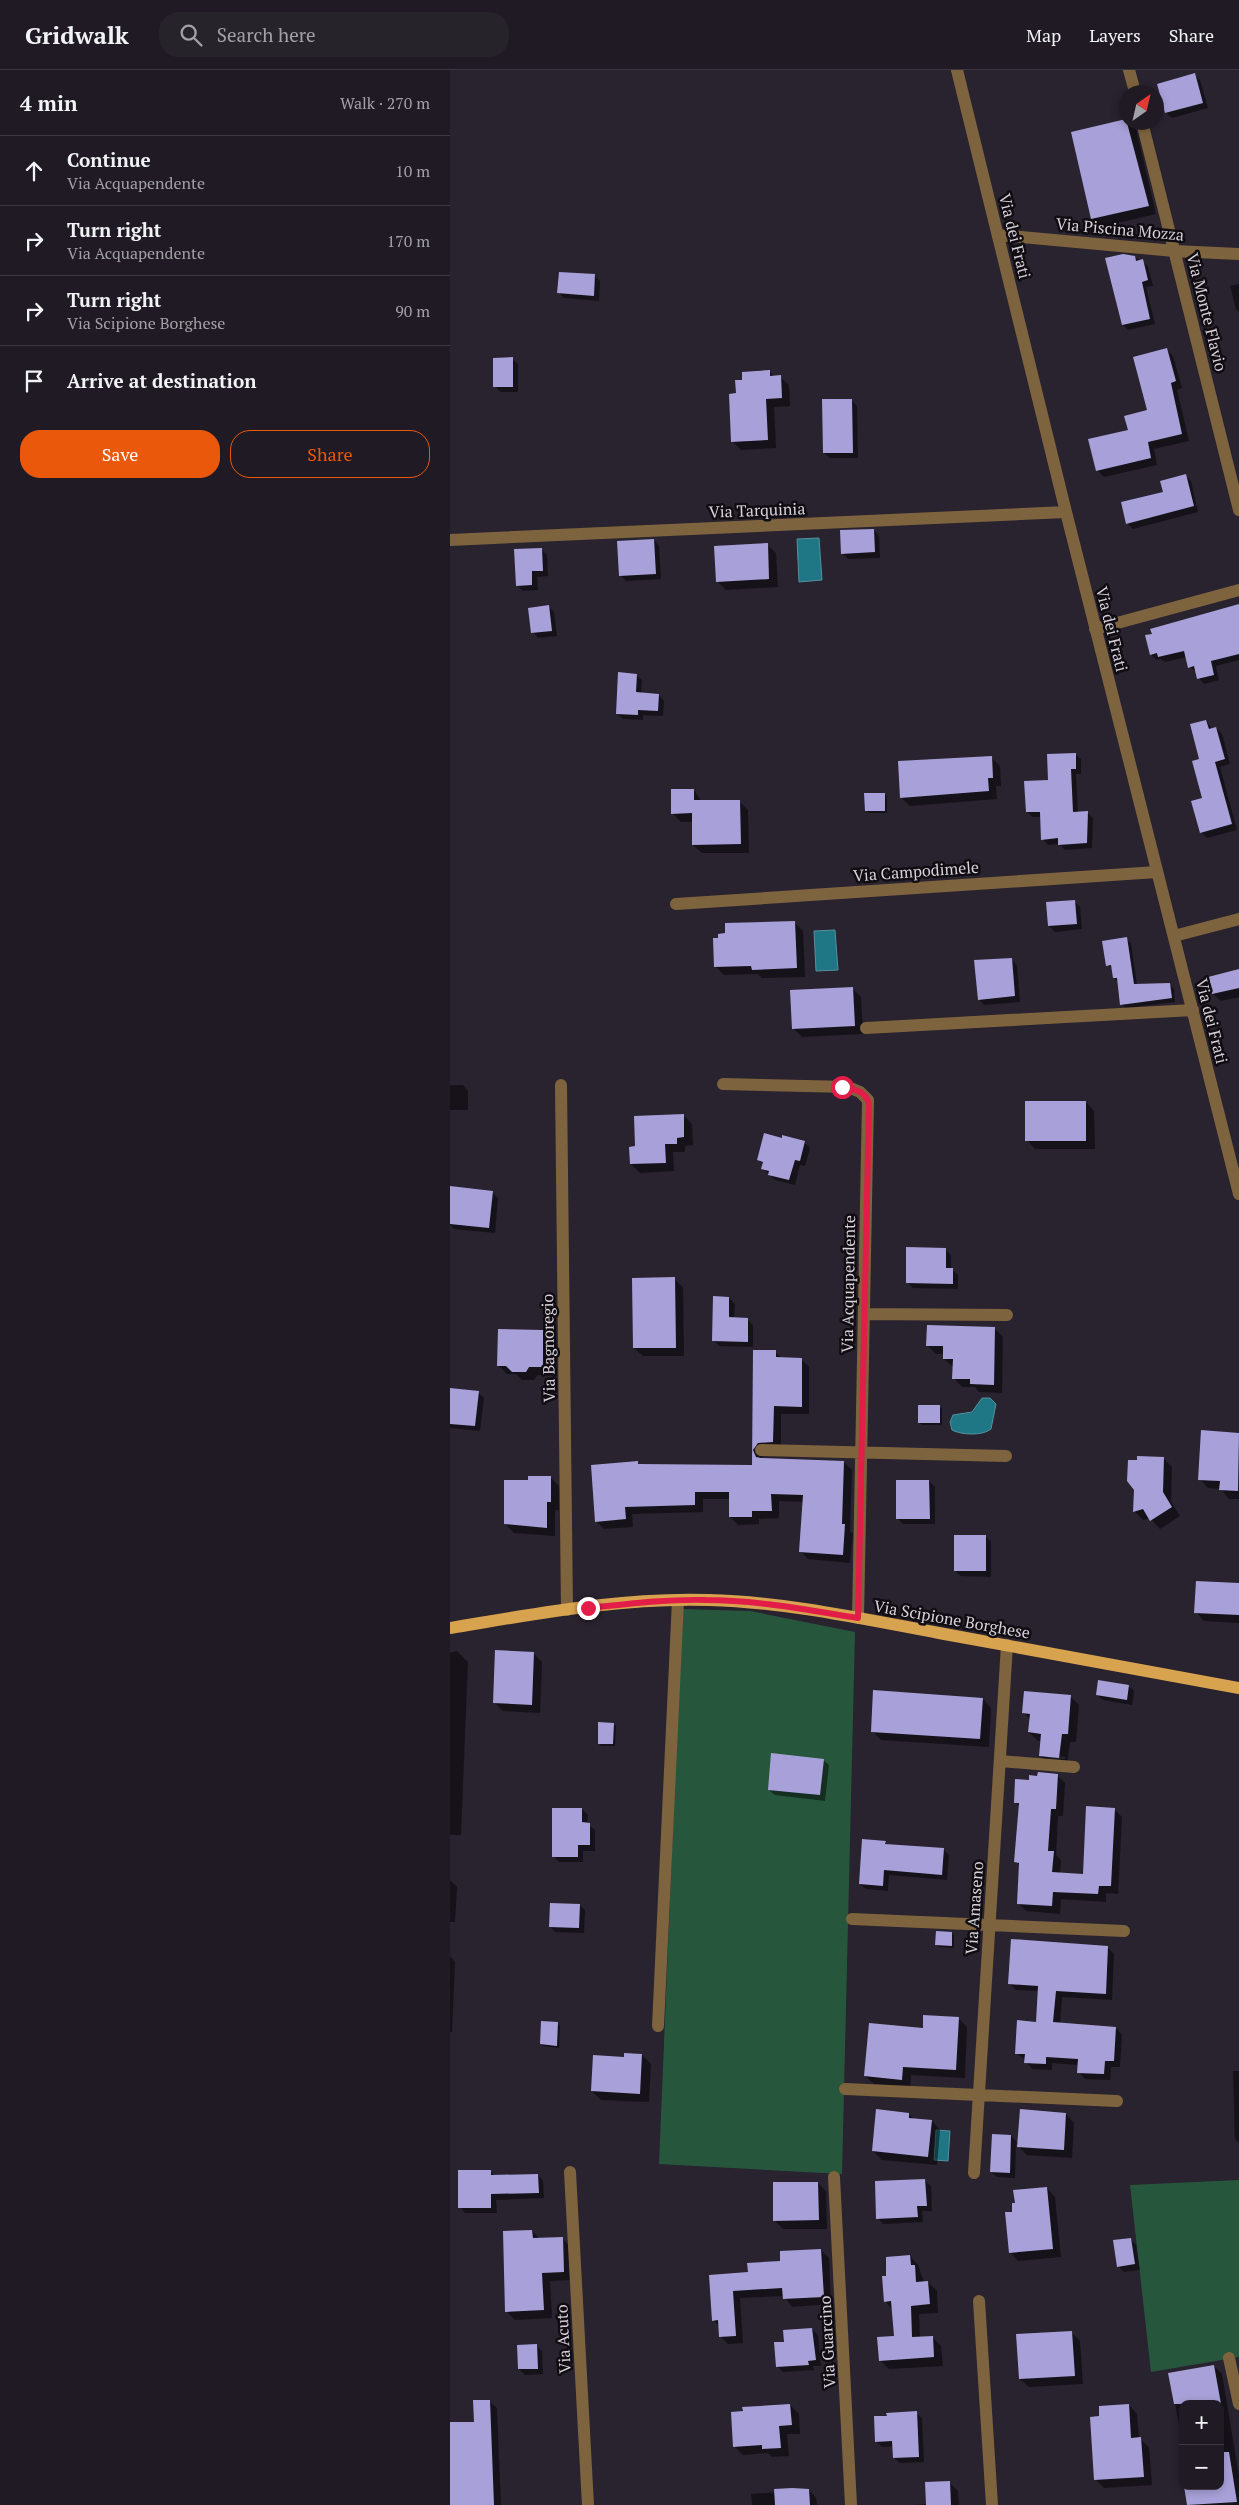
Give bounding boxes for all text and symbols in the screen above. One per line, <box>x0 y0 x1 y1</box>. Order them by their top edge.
search box <box>159 12 509 57</box>
text: Gridwalk <box>25 19 129 51</box>
icon: search <box>177 21 205 49</box>
text: Search here <box>217 22 316 47</box>
text: Map <box>1026 23 1061 47</box>
text: Layers <box>1089 23 1141 47</box>
text: Share <box>1169 23 1214 47</box>
north arrow <box>1119 85 1164 130</box>
text: 4 min <box>20 89 77 117</box>
text: Walk · 270 m <box>340 92 430 114</box>
text: Continue <box>67 147 151 172</box>
icon: ahead <box>20 157 48 185</box>
text: 10 m <box>395 160 430 182</box>
text: Via Acquapendente <box>67 172 205 194</box>
street label: Via dei Frati <box>994 191 1036 281</box>
street label: Via Piscina Mozza <box>1055 212 1185 246</box>
text: Turn right <box>67 217 161 242</box>
icon: right <box>20 227 48 255</box>
text: 170 m <box>387 230 430 252</box>
text: Via Acquapendente <box>67 242 205 264</box>
street label: Via Monte Flavio <box>1182 251 1232 374</box>
text: Turn right <box>67 287 161 312</box>
icon: right <box>20 297 48 325</box>
text: 90 m <box>395 300 430 322</box>
text: Via Scipione Borghese <box>67 312 225 334</box>
icon: arrive <box>20 367 48 395</box>
text: Arrive at destination <box>67 368 256 393</box>
button: Save <box>20 430 220 478</box>
button: Share <box>230 430 430 478</box>
street label: Via Tarquinia <box>708 497 806 523</box>
street label: Via dei Frati <box>1091 584 1133 674</box>
street label: Via Campodimele <box>852 856 980 886</box>
street label: Via dei Frati <box>1191 976 1233 1066</box>
route start <box>831 1076 854 1099</box>
street label: Via Acquapendente <box>836 1215 860 1353</box>
street label: Via Bagnoregio <box>536 1293 560 1403</box>
street label: Via Scipione Borghese <box>872 1594 1032 1644</box>
route end <box>577 1597 600 1620</box>
street label: Via Amaseno <box>960 1860 988 1955</box>
street label: Via Guarcino <box>814 2295 840 2389</box>
street label: Via Acuto <box>550 2304 576 2374</box>
map controls <box>1179 2400 1224 2490</box>
button: + <box>1179 2400 1224 2445</box>
button: − <box>1179 2445 1224 2490</box>

